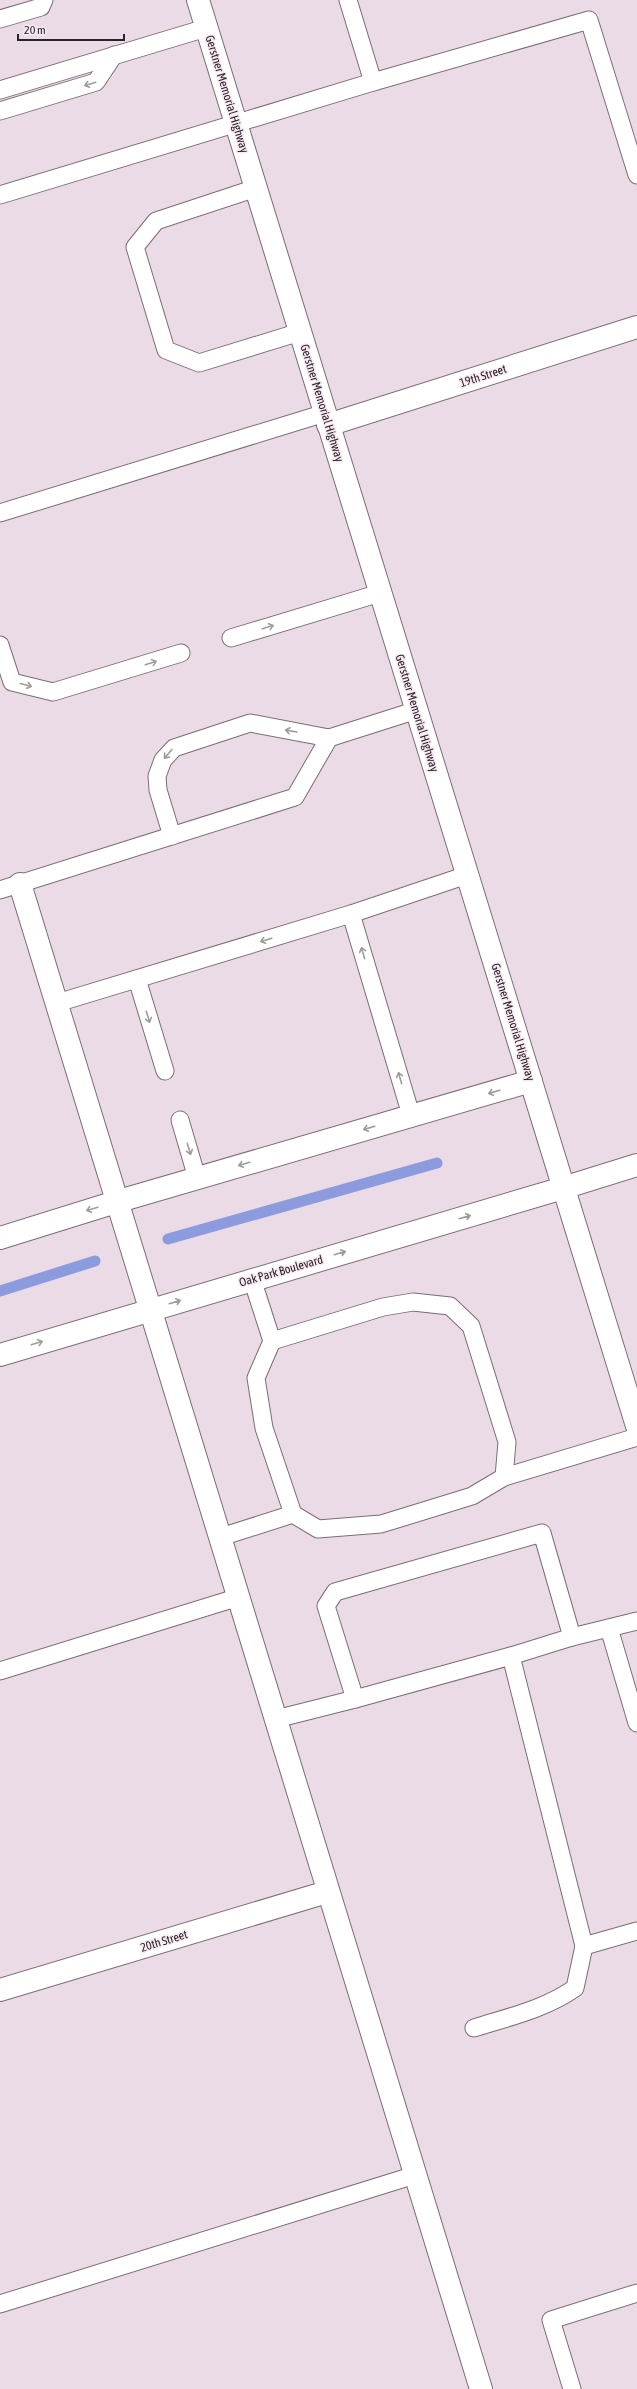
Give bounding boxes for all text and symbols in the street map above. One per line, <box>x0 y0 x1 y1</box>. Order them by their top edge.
scale bar <box>18 16 124 42</box>
text: 20 m <box>24 23 46 37</box>
street label: Gerstner Memorial Highway <box>202 33 252 155</box>
one-way arrow <box>83 81 96 88</box>
street label: Gerstner Memorial Highway <box>297 342 347 464</box>
street label: 19th Street <box>458 362 509 390</box>
one-way arrow <box>262 623 275 630</box>
street label: Gerstner Memorial Highway <box>392 652 442 774</box>
one-way arrow <box>144 659 157 666</box>
one-way arrow <box>20 682 33 690</box>
one-way arrow <box>285 727 298 735</box>
one-way arrow <box>164 749 173 760</box>
one-way arrow <box>259 937 272 944</box>
one-way arrow <box>359 947 366 960</box>
street label: Gerstner Memorial Highway <box>488 961 538 1083</box>
one-way arrow <box>145 1010 152 1023</box>
one-way arrow <box>396 1071 403 1084</box>
one-way arrow <box>487 1088 500 1096</box>
one-way arrow <box>362 1125 375 1132</box>
one-way arrow <box>186 1142 193 1155</box>
one-way arrow <box>238 1161 251 1168</box>
one-way arrow <box>86 1206 99 1213</box>
one-way arrow <box>458 1213 471 1220</box>
one-way arrow <box>334 1249 347 1256</box>
street label: Oak Park Boulevard <box>238 1252 324 1290</box>
one-way arrow <box>168 1298 181 1305</box>
one-way arrow <box>31 1339 44 1346</box>
street label: 20th Street <box>139 1927 190 1955</box>

